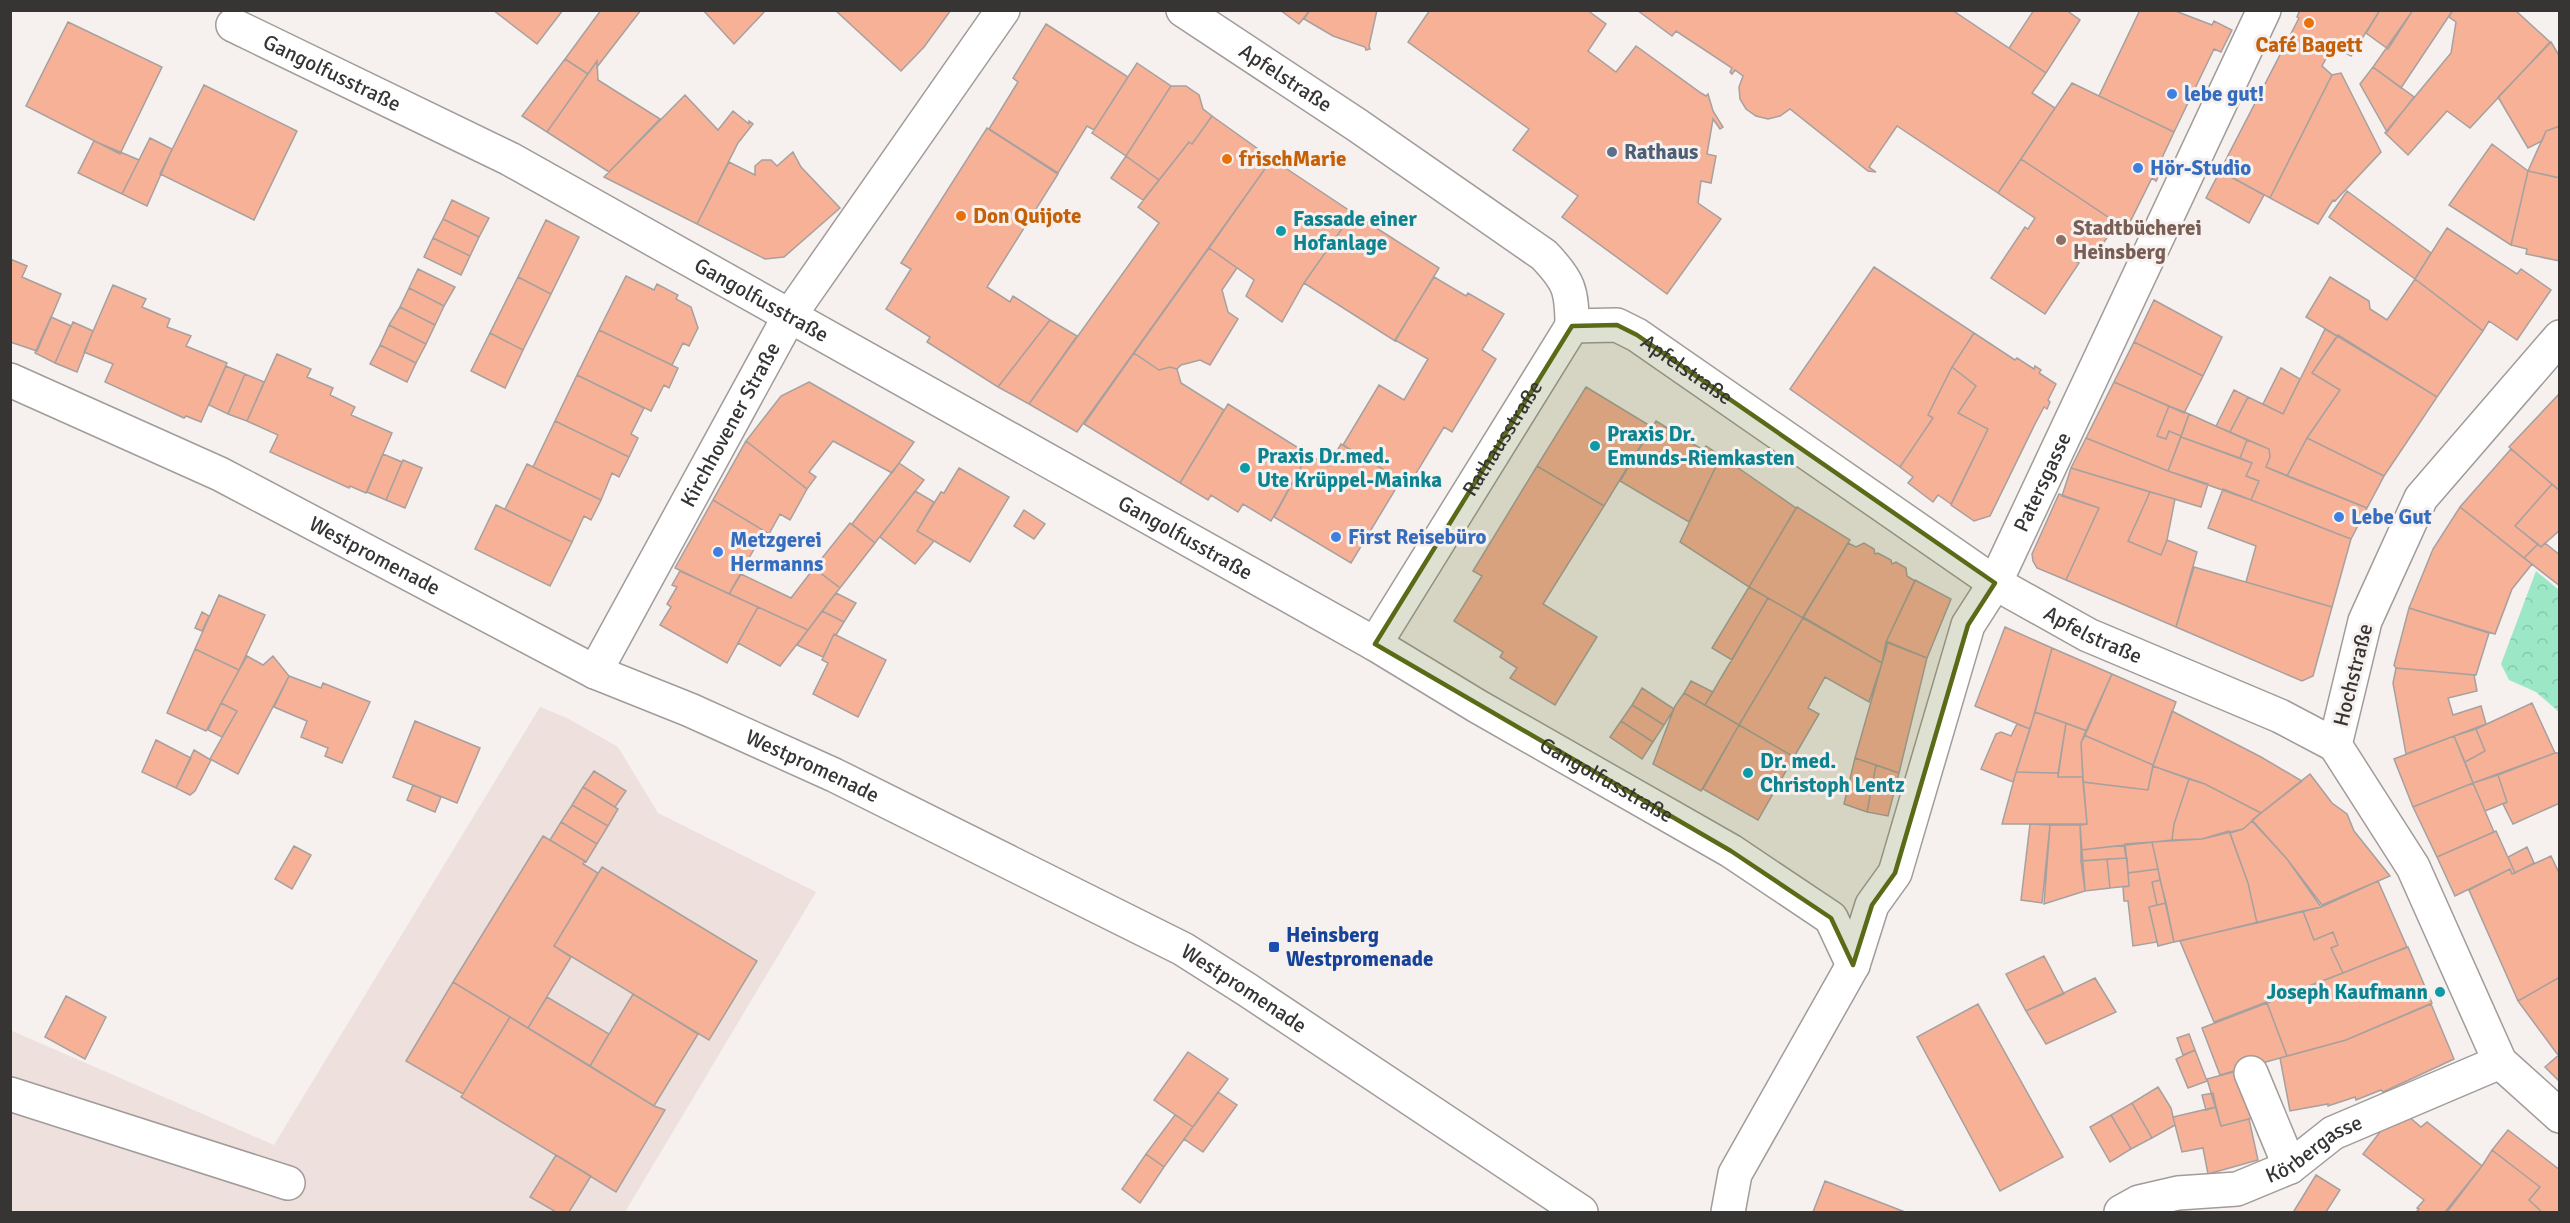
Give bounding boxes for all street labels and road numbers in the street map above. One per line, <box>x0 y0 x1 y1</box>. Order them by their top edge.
street label: Gangolfusstraße <box>259 29 405 117</box>
street label: Apfelstraße <box>1234 38 1337 118</box>
street label: Gangolfusstraße <box>690 252 833 348</box>
street label: Apfelstraße <box>1636 329 1738 410</box>
street label: Kirchhovener Straße <box>675 337 786 512</box>
street label: Rathausstraße <box>1457 376 1548 501</box>
street label: Patersgasse <box>2008 428 2077 536</box>
street label: Gangolfusstraße <box>1114 490 1257 586</box>
street label: Westpromenade <box>305 510 445 601</box>
street label: Apfelstraße <box>2039 600 2146 669</box>
street label: Hochstraße <box>2328 621 2378 729</box>
street label: Westpromenade <box>741 724 883 808</box>
street label: Gangolfusstraße <box>1535 732 1678 828</box>
street label: Westpromenade <box>1176 938 1312 1039</box>
street label: Körbergasse <box>2262 1109 2366 1189</box>

